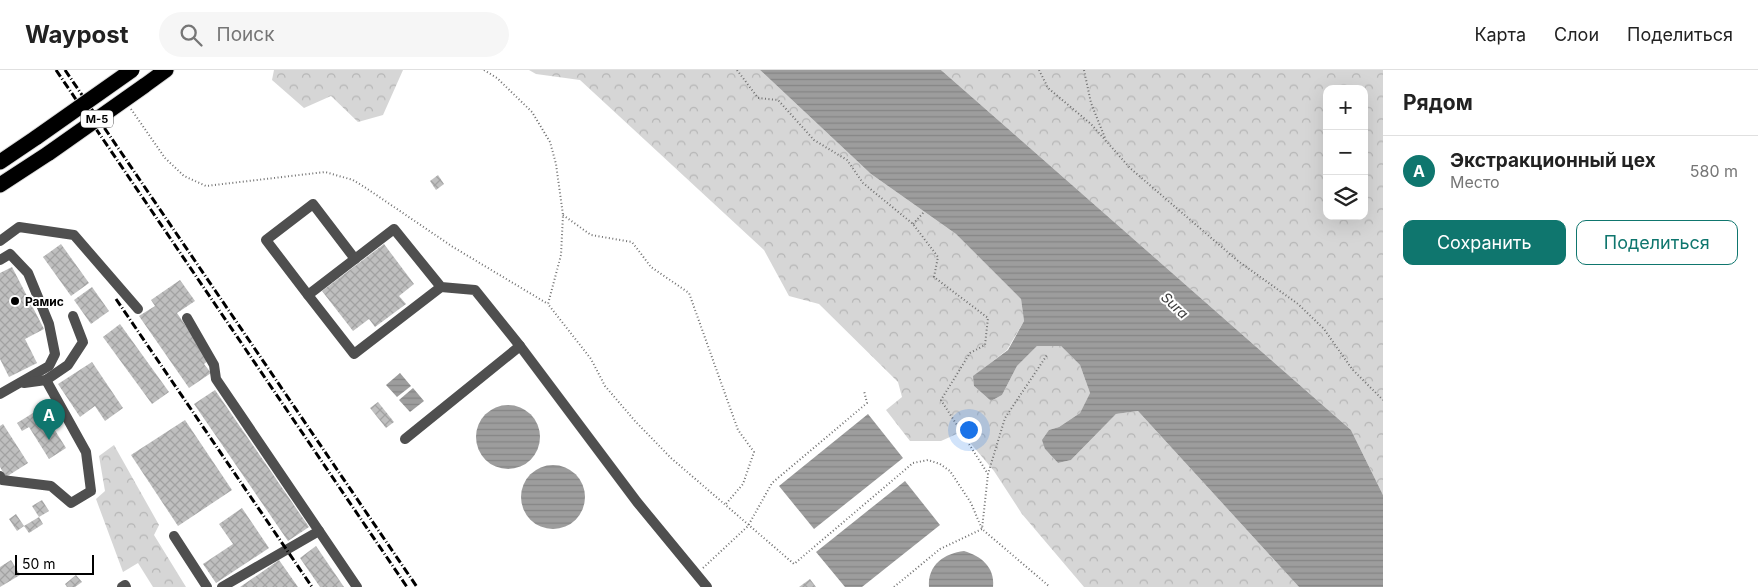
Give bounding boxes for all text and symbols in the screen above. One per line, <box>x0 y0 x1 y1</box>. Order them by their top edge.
search box <box>159 12 509 57</box>
text: Waypost <box>25 20 129 49</box>
icon: search <box>177 21 205 49</box>
text: Поиск <box>217 23 274 46</box>
text: Карта <box>1474 24 1526 45</box>
text: Слои <box>1554 24 1599 45</box>
text: Поделиться <box>1627 24 1733 45</box>
map controls <box>1323 85 1368 220</box>
button: + <box>1323 85 1368 130</box>
text: Рядом <box>1403 90 1473 115</box>
road number: М-5 <box>81 111 113 128</box>
button: − <box>1323 130 1368 175</box>
text: Экстракционный цех <box>1450 149 1656 172</box>
text: A <box>1413 161 1425 181</box>
text: 580 m <box>1690 161 1738 181</box>
text: Место <box>1450 172 1500 192</box>
button: layers <box>1323 175 1368 220</box>
button: Сохранить <box>1403 220 1566 265</box>
button: Поделиться <box>1576 220 1738 265</box>
water label: Sura <box>1158 288 1192 322</box>
place label: Рамис <box>25 294 64 309</box>
marker: Рамис <box>9 295 21 307</box>
pin: A <box>33 399 65 440</box>
your location <box>956 417 982 443</box>
scale bar <box>15 552 94 575</box>
text: 50 m <box>22 555 56 572</box>

